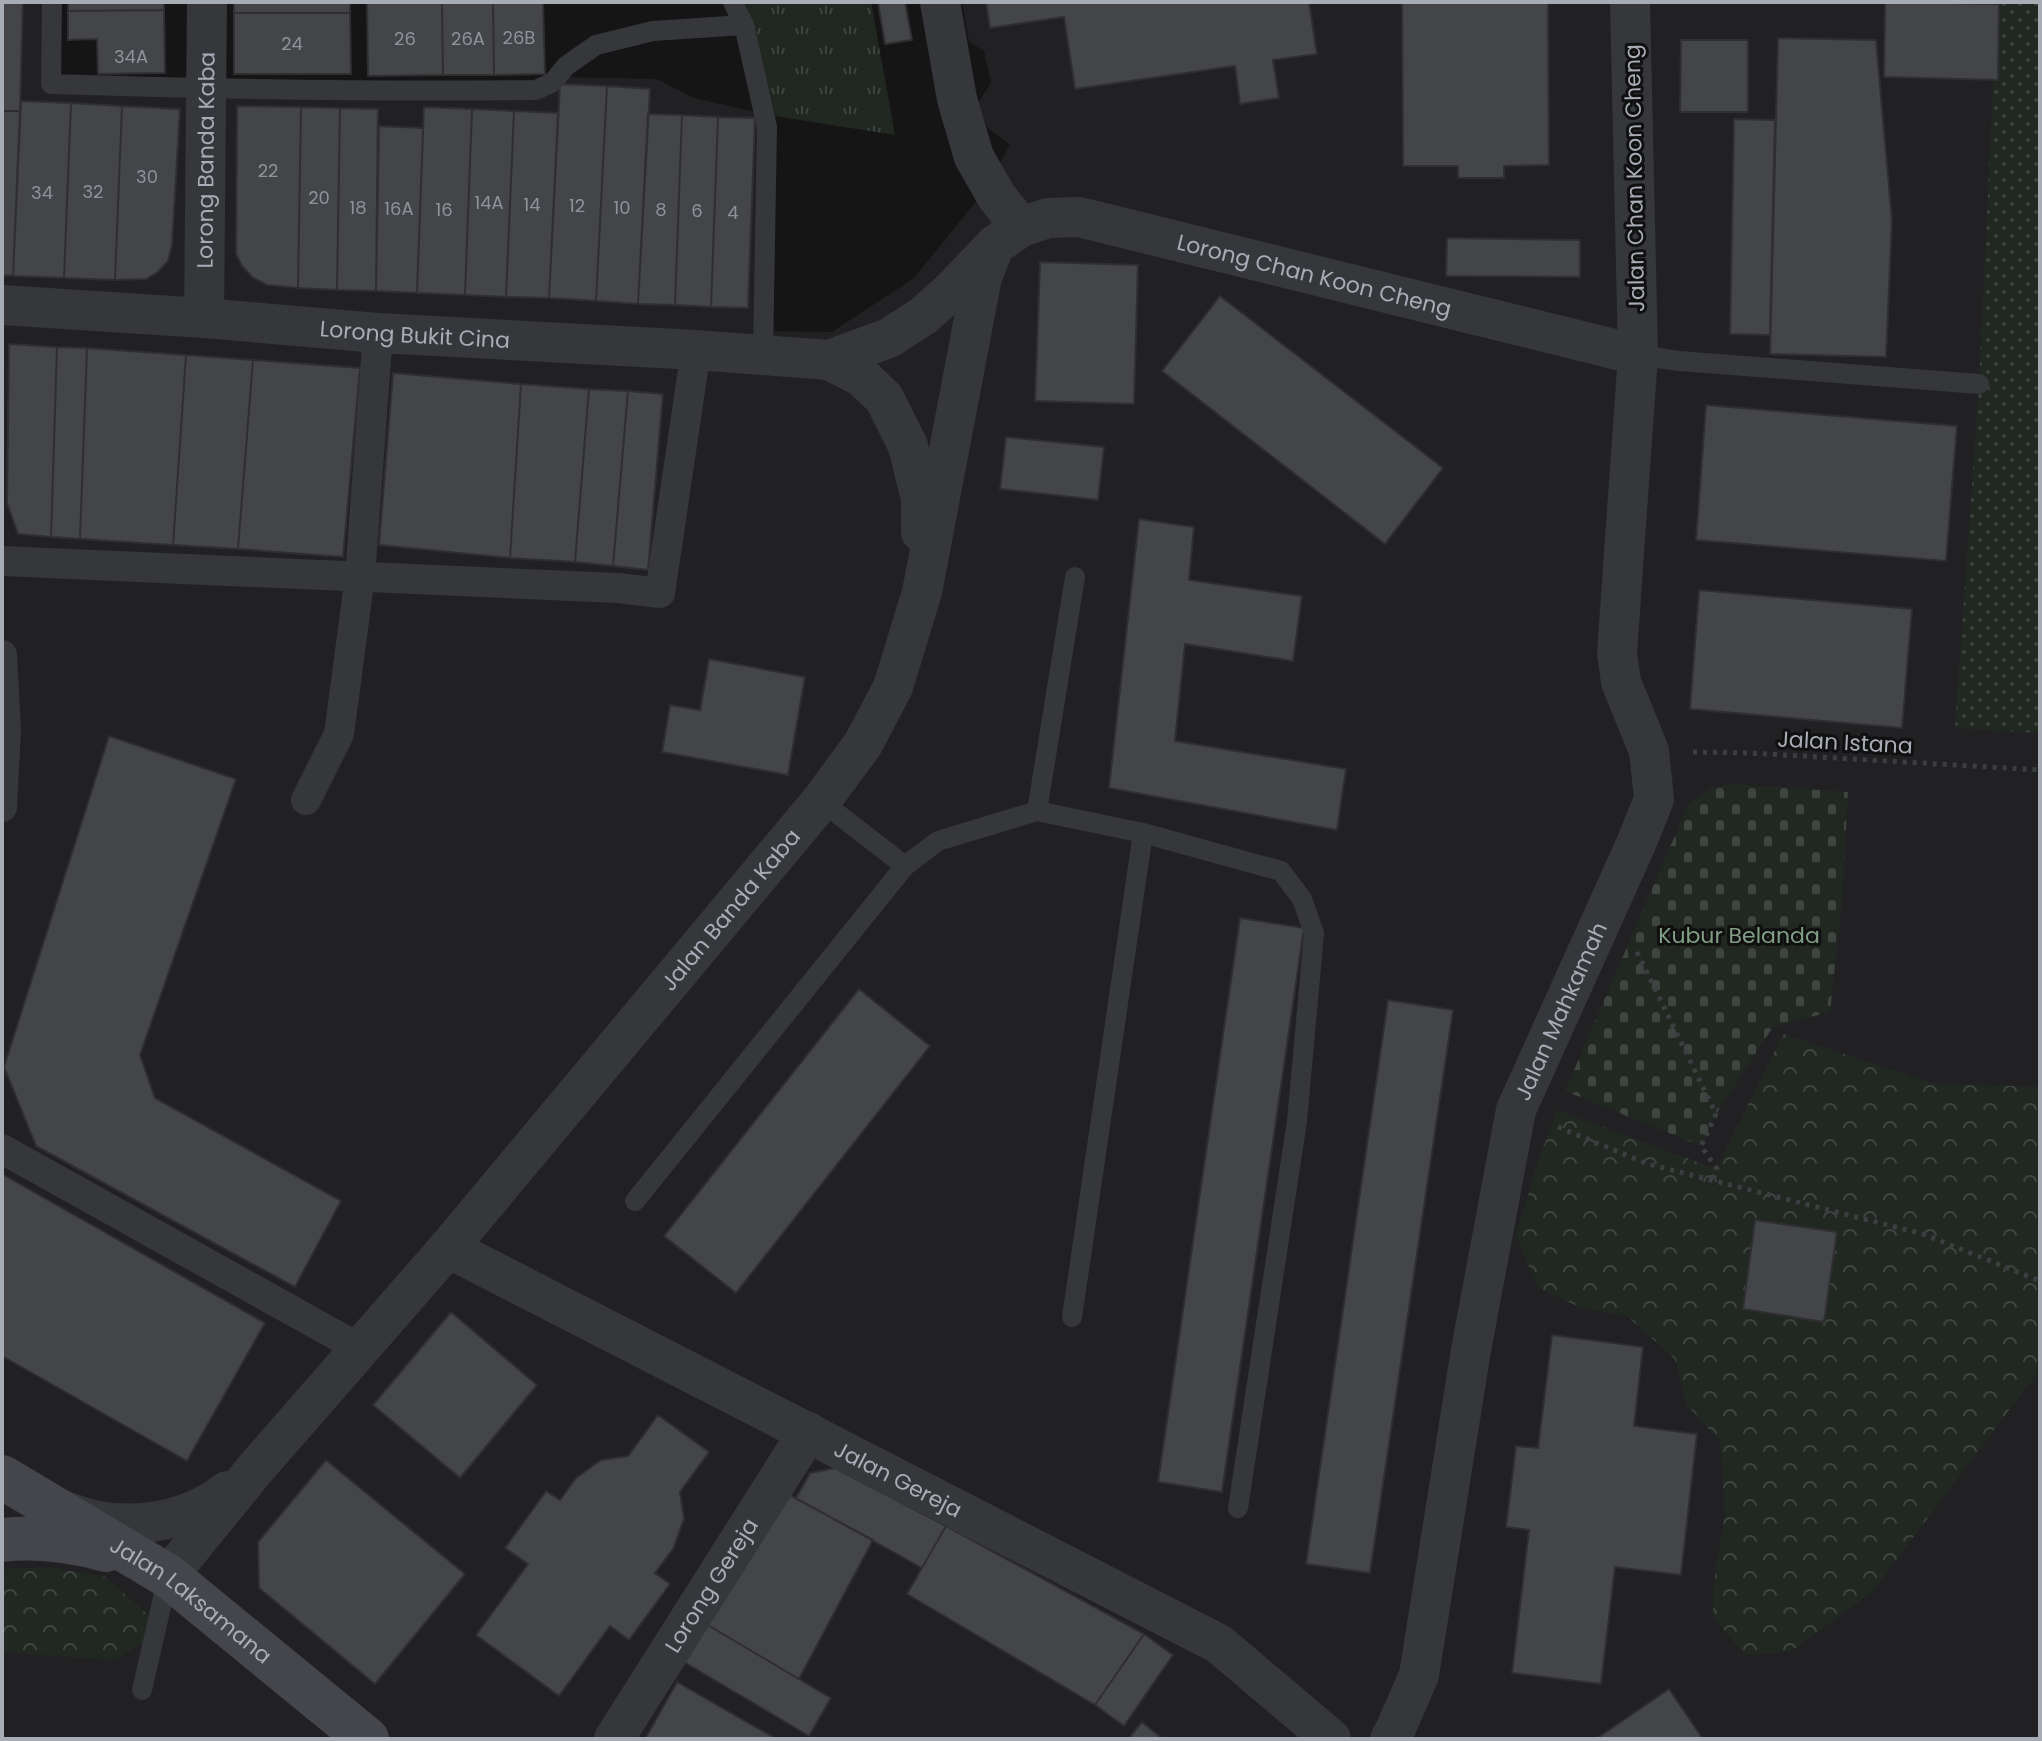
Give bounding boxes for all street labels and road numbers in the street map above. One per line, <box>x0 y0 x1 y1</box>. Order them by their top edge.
street label: Jalan Chan Koon Cheng <box>1617 44 1652 312</box>
street label: Lorong Banda Kaba <box>189 52 223 268</box>
street label: Lorong Chan Koon Cheng <box>1174 227 1455 324</box>
street label: Lorong Bukit Cina <box>319 313 511 356</box>
street label: Jalan Istana <box>1777 723 1913 762</box>
street label: Jalan Banda Kaba <box>654 822 808 998</box>
street label: Jalan Mahkamah <box>1507 917 1615 1106</box>
street label: Jalan Gereja <box>829 1434 967 1525</box>
street label: Lorong Gereja <box>657 1512 766 1659</box>
street label: Jalan Laksamana <box>104 1530 278 1671</box>

